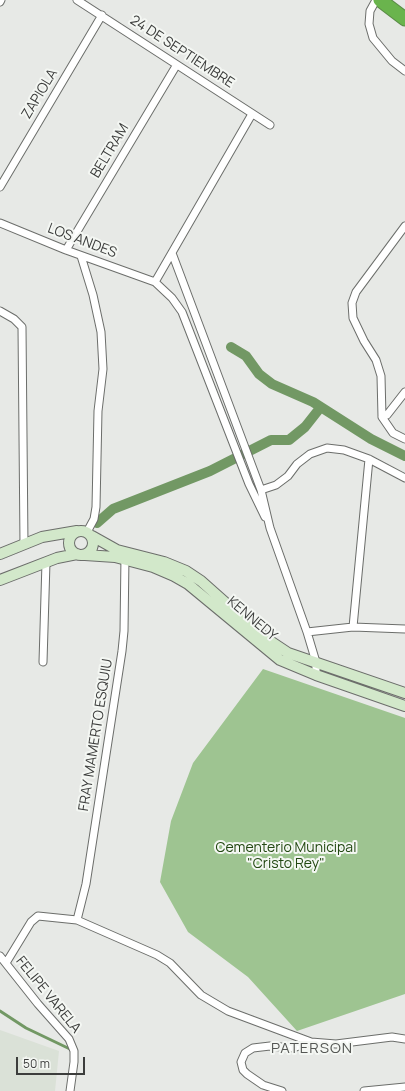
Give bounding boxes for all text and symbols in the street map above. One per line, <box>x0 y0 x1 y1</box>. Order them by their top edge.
street label: 24 DE SEPTIEMBRE <box>127 12 237 92</box>
street label: ZAPIOLA <box>19 66 61 122</box>
street label: BELTRAM <box>87 121 133 181</box>
street label: LOS ANDES <box>45 220 119 262</box>
street label: KENNEDY <box>224 593 280 645</box>
street label: FRAY MAMERTO ESQUIU <box>76 658 116 812</box>
park label: Cementerio Municipal "Cristo Rey" <box>216 840 356 872</box>
street label: FELIPE VARELA <box>12 953 84 1037</box>
district label: PATERSON <box>271 1040 353 1058</box>
scale bar <box>18 1049 87 1075</box>
text: 50 m <box>23 1055 50 1072</box>

